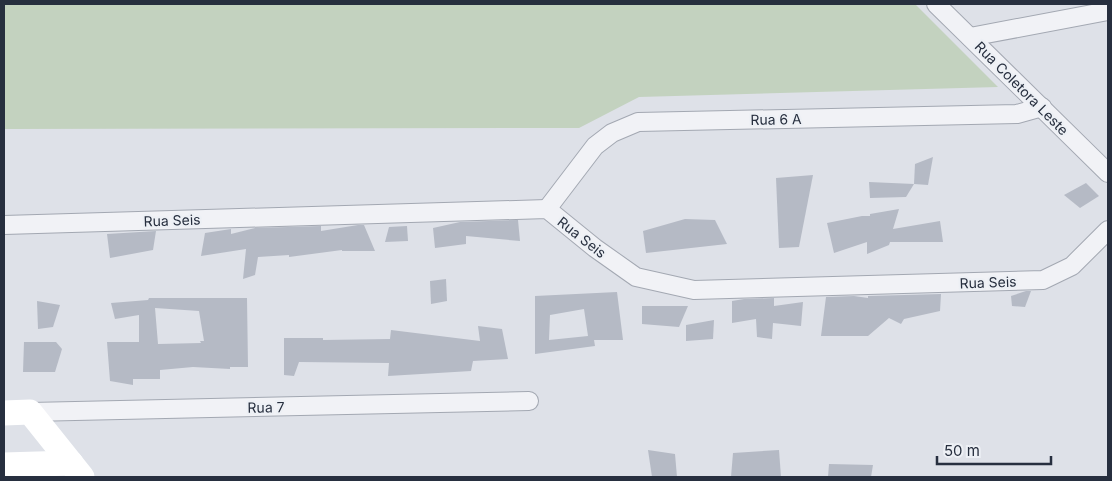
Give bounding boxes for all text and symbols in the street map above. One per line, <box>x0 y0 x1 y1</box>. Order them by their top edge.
street label: Rua Coletora Leste <box>972 38 1072 138</box>
street label: Rua 6 A <box>750 110 802 128</box>
street label: Rua Seis <box>143 211 201 229</box>
street label: Rua Seis <box>554 213 610 261</box>
street label: Rua Seis <box>959 273 1017 291</box>
street label: Rua 7 <box>247 398 285 416</box>
scale bar <box>937 434 1051 466</box>
text: 50 m <box>944 441 980 460</box>

